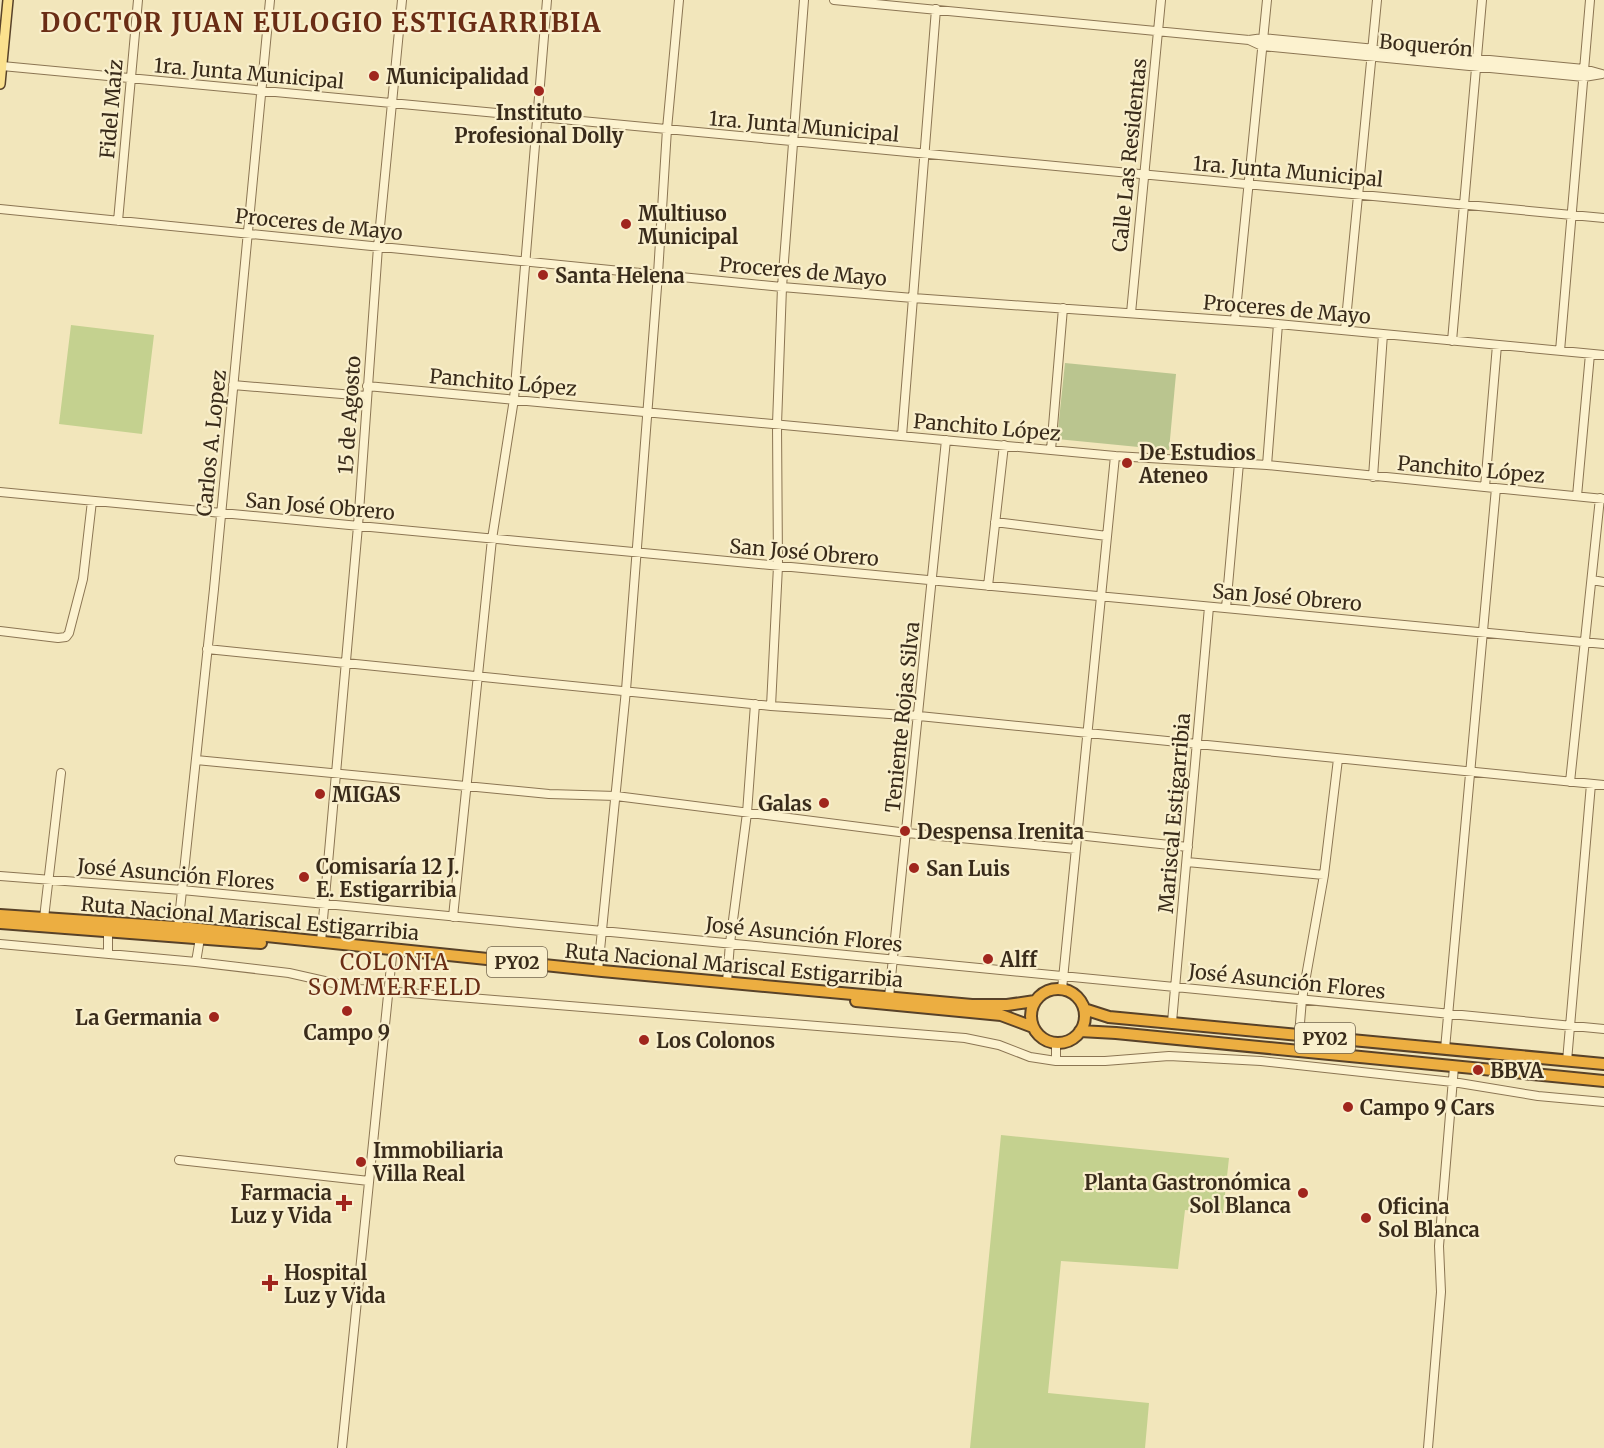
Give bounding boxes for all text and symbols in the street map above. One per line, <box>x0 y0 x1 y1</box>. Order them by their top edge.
district label: DOCTOR JUAN EULOGIO ESTIGARRIBIA <box>40 6 602 39</box>
street label: Boquerón <box>1378 28 1474 62</box>
street label: 1ra. Junta Municipal <box>153 52 345 94</box>
street label: Calle Las Residentas <box>1106 57 1152 253</box>
street label: Fidel Maíz <box>94 58 128 160</box>
place label: Municipalidad <box>386 64 529 89</box>
marker: Municipalidad <box>367 69 381 83</box>
marker: Instituto Profesional Dolly <box>532 84 546 98</box>
place label: Instituto Profesional Dolly <box>454 100 624 148</box>
street label: 1ra. Junta Municipal <box>708 105 900 147</box>
street label: 1ra. Junta Municipal <box>1192 150 1384 192</box>
place label: Multiuso Municipal <box>638 201 739 249</box>
street label: Proceres de Mayo <box>234 203 404 245</box>
marker: Multiuso Municipal <box>619 217 633 231</box>
street label: Proceres de Mayo <box>718 251 888 291</box>
place label: Santa Helena <box>555 263 685 288</box>
marker: Santa Helena <box>536 268 550 282</box>
street label: Proceres de Mayo <box>1202 289 1372 329</box>
street label: 15 de Agosto <box>332 355 366 475</box>
street label: Panchito López <box>428 363 578 401</box>
street label: Carlos A. Lopez <box>191 368 231 517</box>
street label: Panchito López <box>912 408 1062 446</box>
place label: De Estudios Ateneo <box>1138 440 1256 488</box>
street label: Panchito López <box>1396 450 1546 488</box>
marker: De Estudios Ateneo <box>1120 456 1134 470</box>
street label: San José Obrero <box>244 487 396 525</box>
street label: San José Obrero <box>728 533 880 571</box>
street label: San José Obrero <box>1211 578 1363 616</box>
street label: Teniente Rojas Silva <box>880 620 924 814</box>
street label: Mariscal Estigarribia <box>1153 712 1195 914</box>
place label: MIGAS <box>332 782 401 807</box>
marker: MIGAS <box>313 787 327 801</box>
place label: Galas <box>758 791 812 816</box>
marker: Galas <box>817 796 831 810</box>
place label: Despensa Irenita <box>917 819 1084 844</box>
marker: Despensa Irenita <box>898 824 912 838</box>
street label: José Asunción Flores <box>75 853 276 895</box>
place label: Comisaría 12 J. E. Estigarribia <box>316 854 459 902</box>
place label: San Luis <box>926 856 1010 881</box>
marker: San Luis <box>907 861 921 875</box>
marker: Comisaría 12 J. E. Estigarribia <box>297 870 311 884</box>
street label: Ruta Nacional Mariscal Estigarribia <box>80 891 420 945</box>
street label: José Asunción Flores <box>703 911 904 957</box>
street label: Ruta Nacional Mariscal Estigarribia <box>564 938 904 992</box>
road number: PY02 <box>487 947 547 977</box>
place label: Alff <box>999 947 1038 972</box>
district label: COLONIA SOMMERFELD <box>308 948 482 1001</box>
marker: Alff <box>981 952 995 966</box>
street label: José Asunción Flores <box>1186 958 1387 1004</box>
marker: Campo 9 <box>340 1004 354 1018</box>
place label: La Germania <box>75 1005 202 1030</box>
marker: La Germania <box>207 1010 221 1024</box>
place label: Campo 9 <box>304 1020 390 1045</box>
road number: PY02 <box>1295 1023 1355 1053</box>
place label: Los Colonos <box>656 1028 775 1053</box>
marker: Los Colonos <box>637 1033 651 1047</box>
place label: BBVA <box>1490 1058 1544 1083</box>
marker: BBVA <box>1471 1063 1485 1077</box>
place label: Campo 9 Cars <box>1360 1095 1495 1120</box>
marker: Campo 9 Cars <box>1341 1100 1355 1114</box>
place label: Immobiliaria Villa Real <box>372 1138 503 1186</box>
marker: Immobiliaria Villa Real <box>354 1155 368 1169</box>
place label: Planta Gastronómica Sol Blanca <box>1084 1170 1291 1218</box>
place label: Farmacia Luz y Vida <box>230 1180 332 1228</box>
marker: Planta Gastronómica Sol Blanca <box>1296 1186 1310 1200</box>
place label: Oficina Sol Blanca <box>1378 1194 1480 1242</box>
marker: Farmacia Luz y Vida <box>337 1196 351 1210</box>
marker: Oficina Sol Blanca <box>1359 1211 1373 1225</box>
place label: Hospital Luz y Vida <box>284 1260 386 1308</box>
marker: Hospital Luz y Vida <box>261 1274 279 1292</box>

